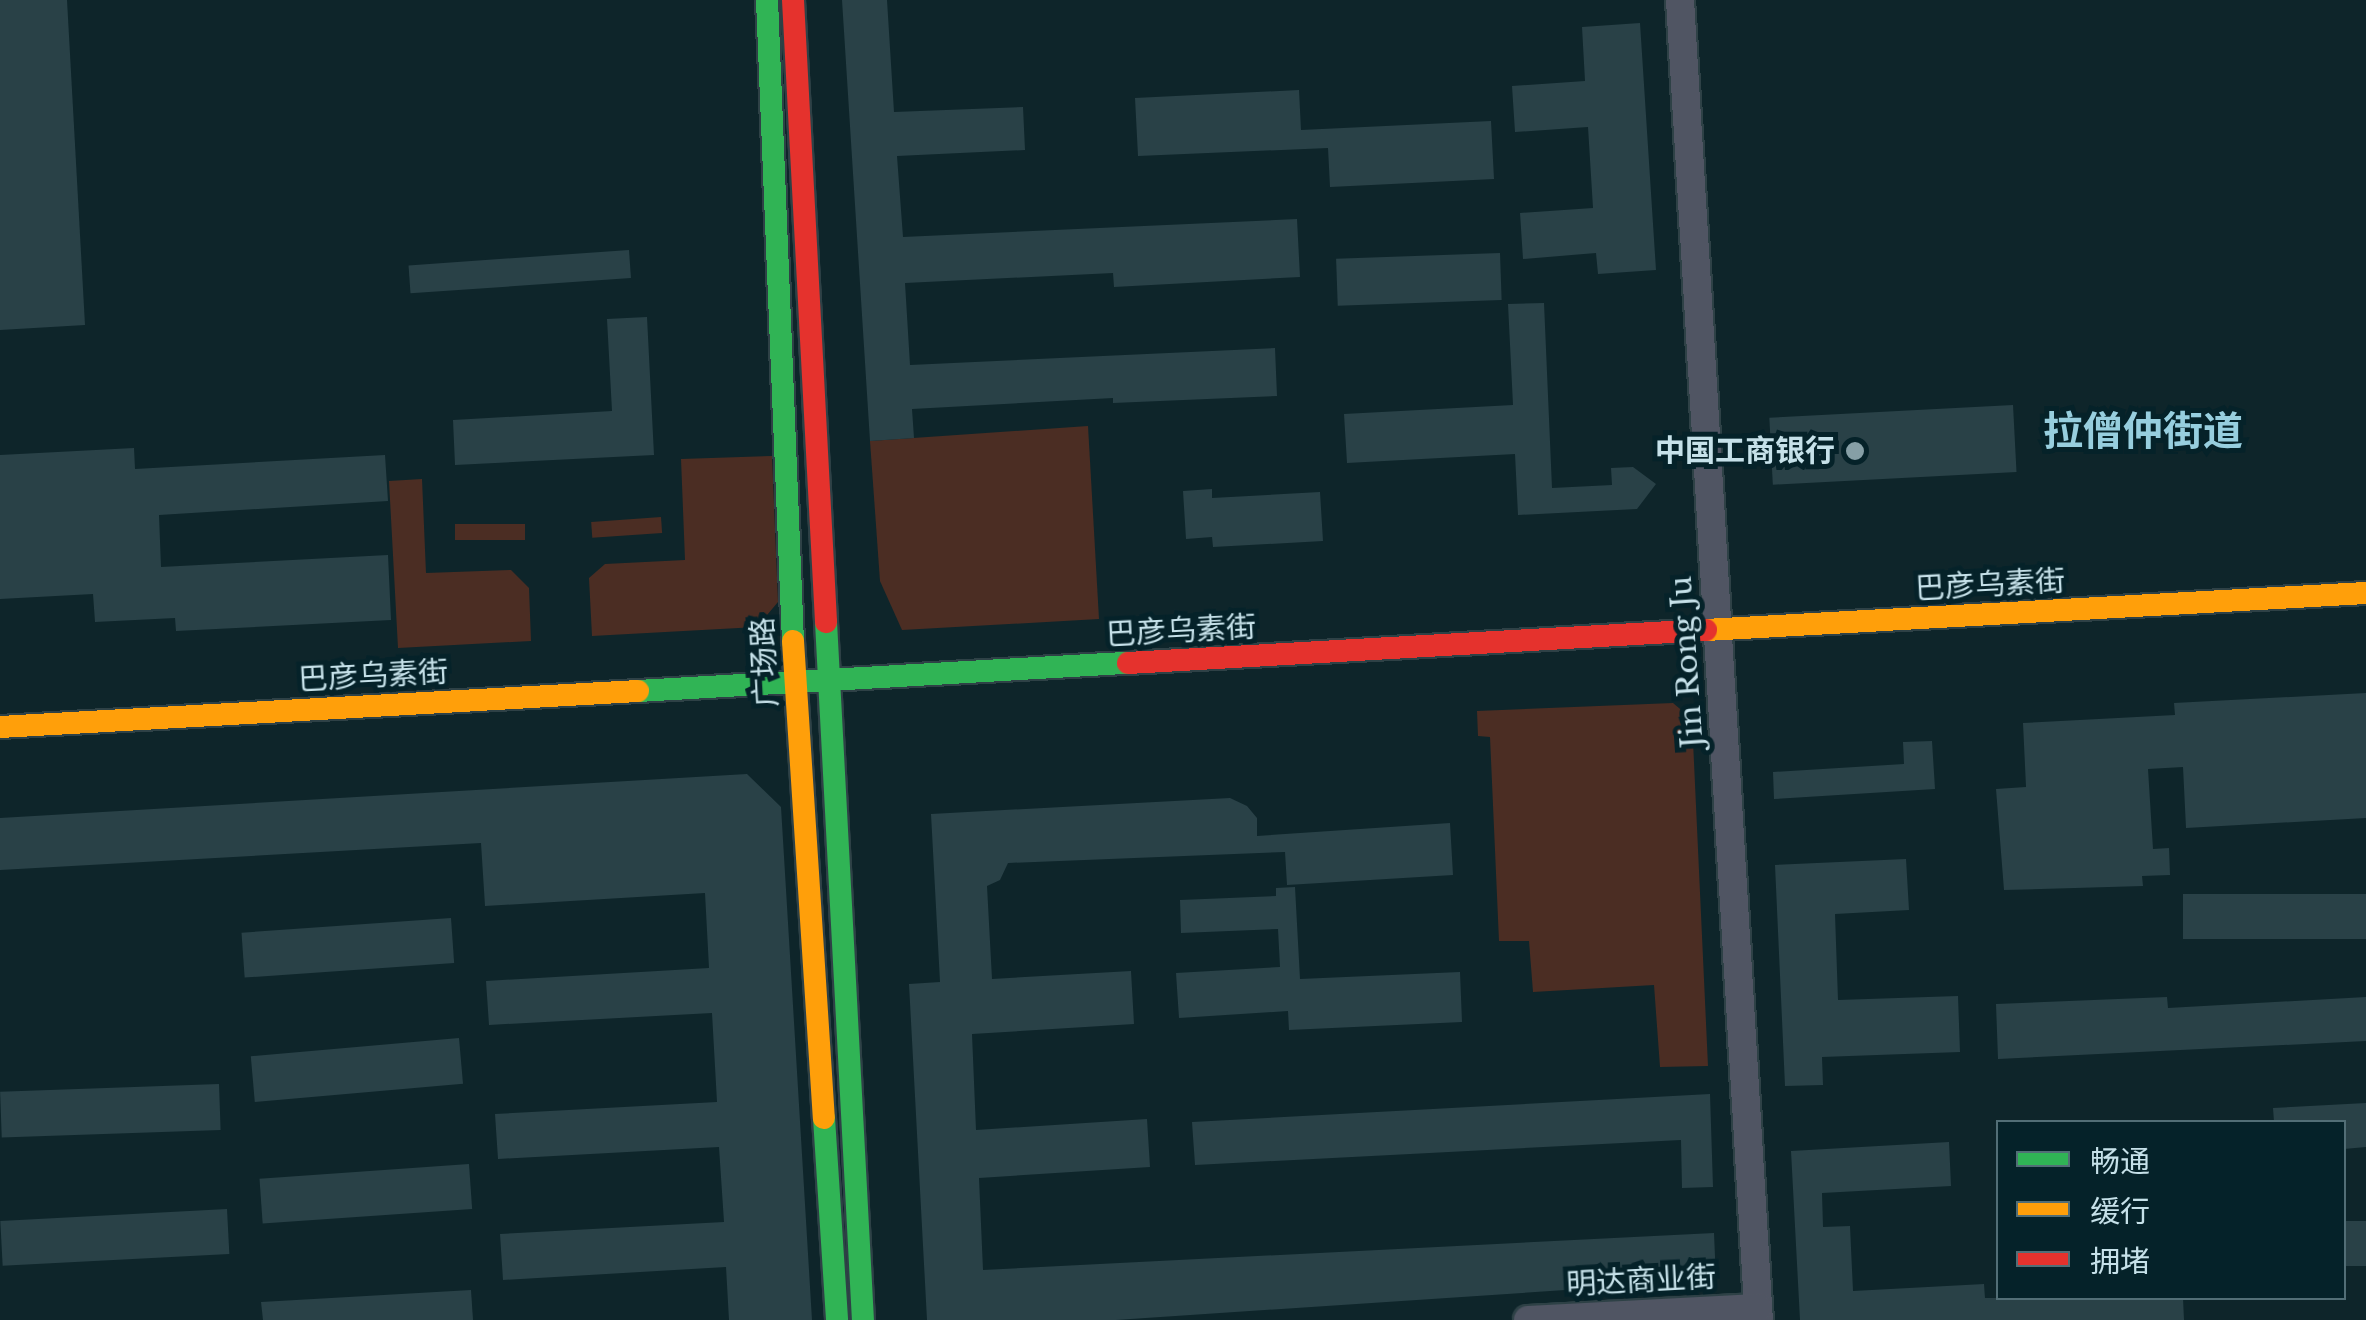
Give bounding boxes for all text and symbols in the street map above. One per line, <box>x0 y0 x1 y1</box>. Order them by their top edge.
district label: 拉僧仲街道 <box>2043 407 2243 455</box>
place label: 中国工商银行 <box>1655 433 1835 469</box>
marker: 中国工商银行 <box>1844 440 1866 462</box>
street label: 巴彦乌素街 <box>1914 563 2066 607</box>
street label: Jin Rong Ju <box>1663 575 1711 749</box>
street label: 巴彦乌素街 <box>1105 609 1257 653</box>
street label: 广场路 <box>745 616 785 708</box>
street label: 巴彦乌素街 <box>297 654 449 698</box>
legend <box>1996 1120 2346 1300</box>
text: 畅通 <box>2090 1143 2150 1180</box>
text: 缓行 <box>2090 1193 2150 1230</box>
text: 拥堵 <box>2090 1243 2150 1280</box>
street label: 明达商业街 <box>1565 1259 1717 1303</box>

